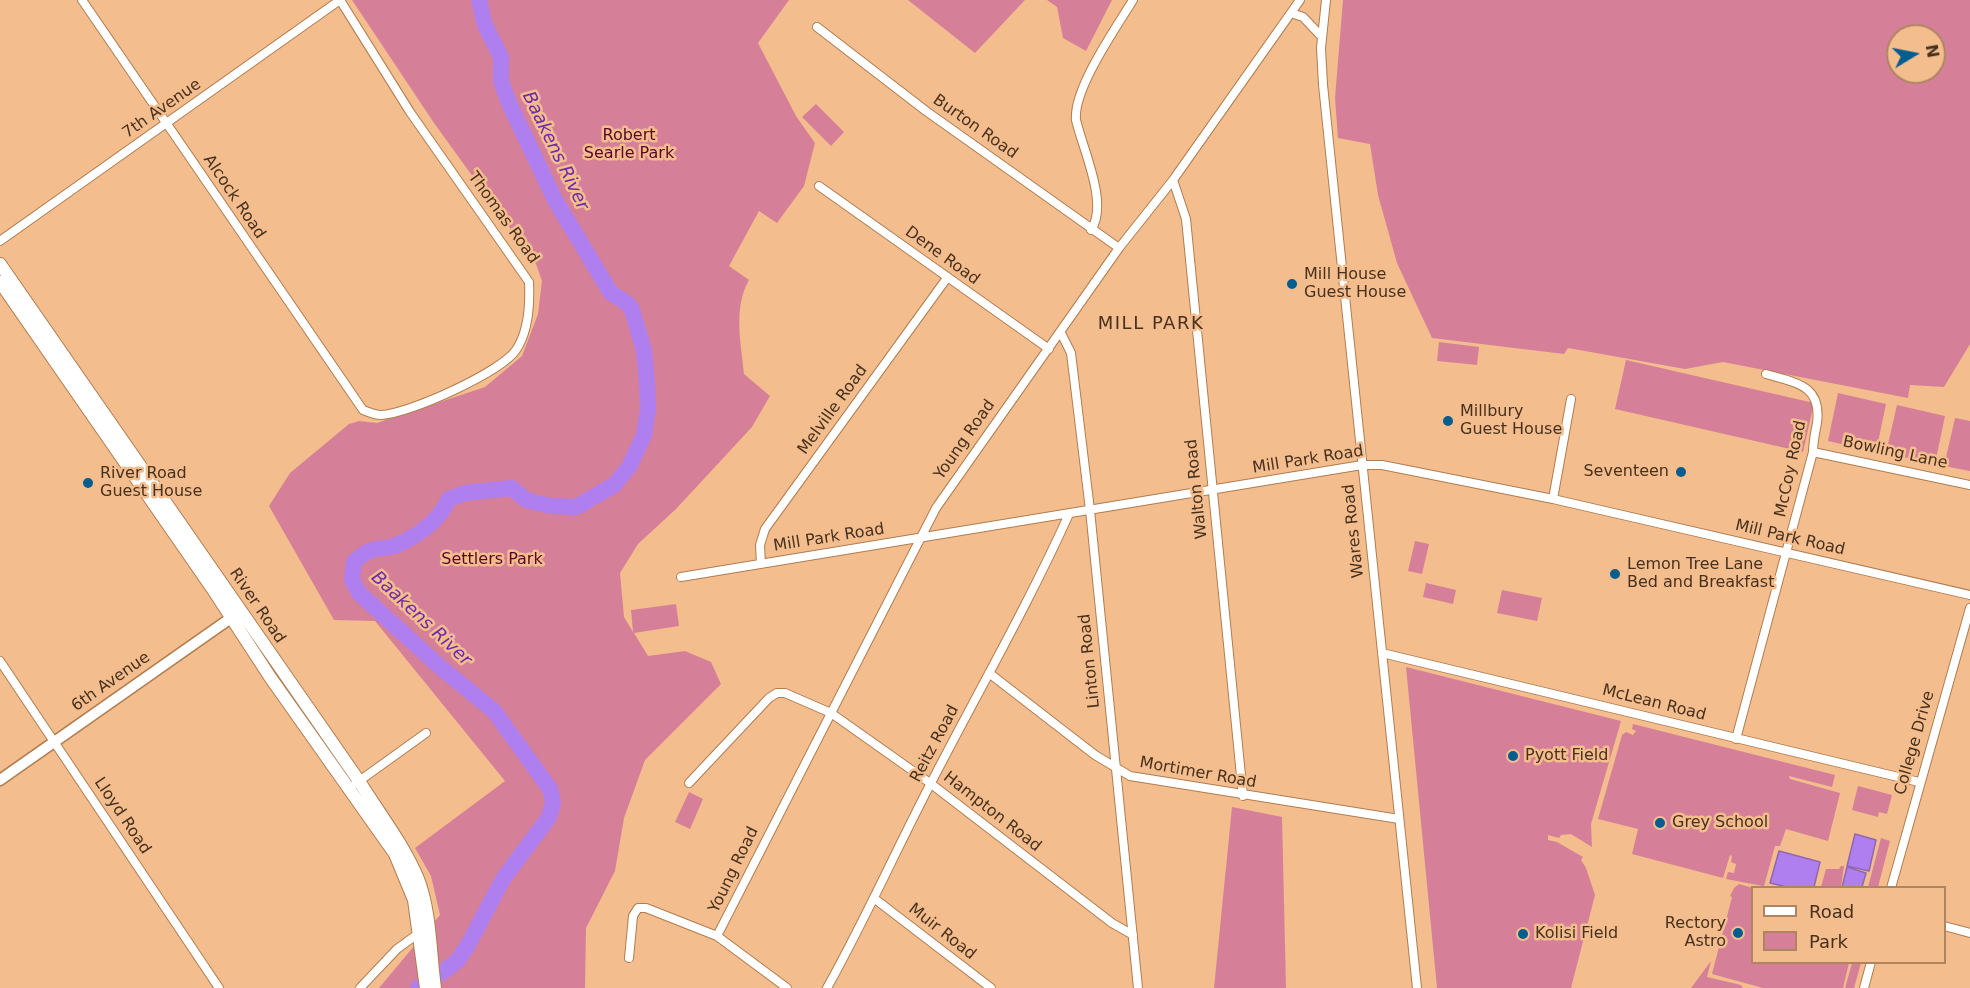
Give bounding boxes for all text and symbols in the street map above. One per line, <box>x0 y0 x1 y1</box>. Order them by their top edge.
north arrow <box>1886 24 1946 84</box>
text: N <box>1922 43 1943 59</box>
street label: 7th Avenue <box>119 75 205 143</box>
water label: Baakens River <box>517 88 593 214</box>
street label: Burton Road <box>929 91 1021 163</box>
park label: Robert Searle Park <box>584 126 674 164</box>
street label: Alcock Road <box>199 151 269 243</box>
street label: Thomas Road <box>463 168 543 268</box>
street label: Dene Road <box>901 223 983 289</box>
place label: Mill House Guest House <box>1304 265 1406 303</box>
marker: Mill House Guest House <box>1285 277 1299 291</box>
district label: MILL PARK <box>1098 313 1204 335</box>
street label: Melville Road <box>794 361 872 459</box>
street label: Young Road <box>930 396 1000 484</box>
place label: Millbury Guest House <box>1460 402 1562 440</box>
marker: Millbury Guest House <box>1441 414 1455 428</box>
street label: McCoy Road <box>1771 419 1811 519</box>
street label: Bowling Lane <box>1841 433 1949 473</box>
street label: Walton Road <box>1182 438 1212 540</box>
street label: Mill Park Road <box>1251 442 1365 478</box>
place label: Seventeen <box>1583 462 1669 482</box>
place label: River Road Guest House <box>100 464 202 502</box>
marker: Seventeen <box>1674 465 1688 479</box>
marker: River Road Guest House <box>81 476 95 490</box>
street label: Wares Road <box>1340 483 1368 579</box>
street label: Mill Park Road <box>1733 516 1847 560</box>
street label: Mill Park Road <box>772 520 886 556</box>
park label: Settlers Park <box>441 550 543 570</box>
place label: Lemon Tree Lane Bed and Breakfast <box>1627 555 1774 593</box>
street label: River Road <box>225 565 289 647</box>
water label: Baakens River <box>366 567 476 671</box>
marker: Lemon Tree Lane Bed and Breakfast <box>1608 567 1622 581</box>
street label: Linton Road <box>1075 613 1105 709</box>
street label: 6th Avenue <box>68 648 154 716</box>
street label: McLean Road <box>1600 681 1708 725</box>
street label: College Drive <box>1891 689 1939 797</box>
street label: Reitz Road <box>907 702 963 786</box>
place label: Pyott Field <box>1525 746 1608 766</box>
marker: Pyott Field <box>1506 749 1520 763</box>
street label: Mortimer Road <box>1138 753 1258 793</box>
street label: Hampton Road <box>939 768 1045 856</box>
street label: Lloyd Road <box>89 774 155 858</box>
place label: Grey School <box>1672 813 1768 833</box>
marker: Grey School <box>1653 816 1667 830</box>
street label: Young Road <box>705 824 763 916</box>
legend <box>1751 886 1946 964</box>
street label: Muir Road <box>904 900 980 964</box>
text: Road <box>1809 901 1854 922</box>
place label: Rectory Astro <box>1665 914 1726 952</box>
place label: Kolisi Field <box>1535 924 1618 944</box>
marker: Rectory Astro <box>1731 926 1745 940</box>
marker: Kolisi Field <box>1516 927 1530 941</box>
text: Park <box>1809 931 1848 952</box>

